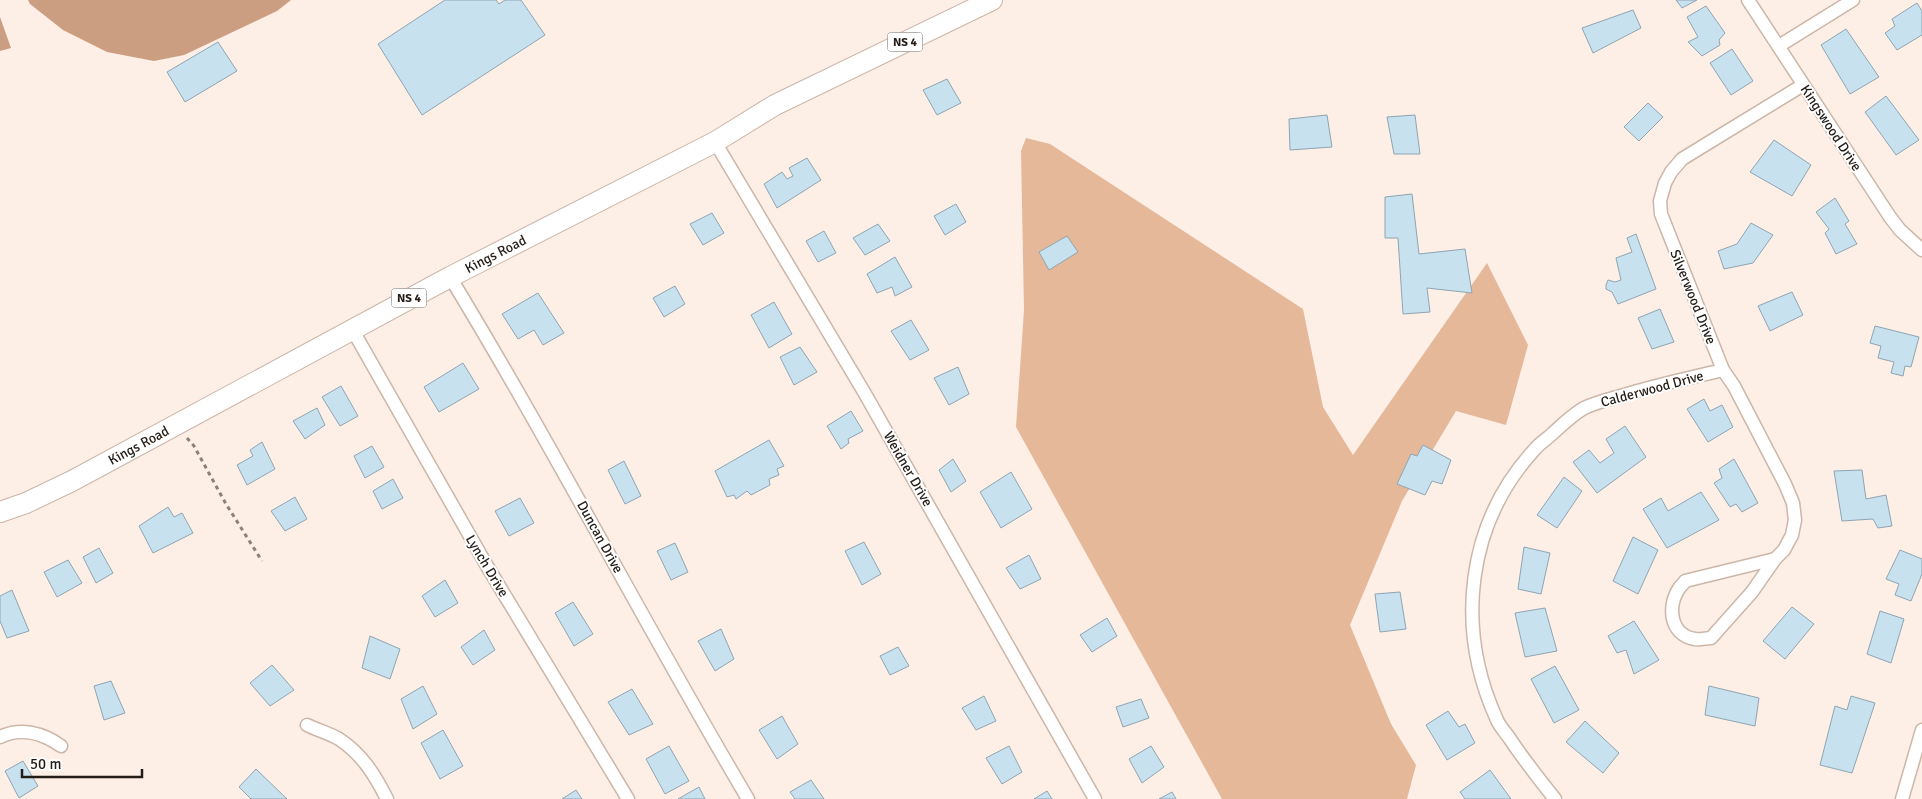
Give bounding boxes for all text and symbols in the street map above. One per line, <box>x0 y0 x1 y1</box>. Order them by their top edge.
road number: NS 4 <box>888 32 922 52</box>
street label: Kingswood Drive <box>1797 82 1865 174</box>
street label: Kings Road <box>462 231 529 277</box>
street label: Silverwood Drive <box>1666 247 1720 347</box>
road number: NS 4 <box>392 288 426 308</box>
street label: Calderwood Drive <box>1599 367 1705 411</box>
street label: Kings Road <box>105 422 172 468</box>
street label: Weidner Drive <box>880 428 936 510</box>
street label: Duncan Drive <box>573 498 627 576</box>
street label: Lynch Drive <box>462 532 512 600</box>
scale bar <box>22 746 142 778</box>
text: 50 m <box>30 755 61 773</box>

